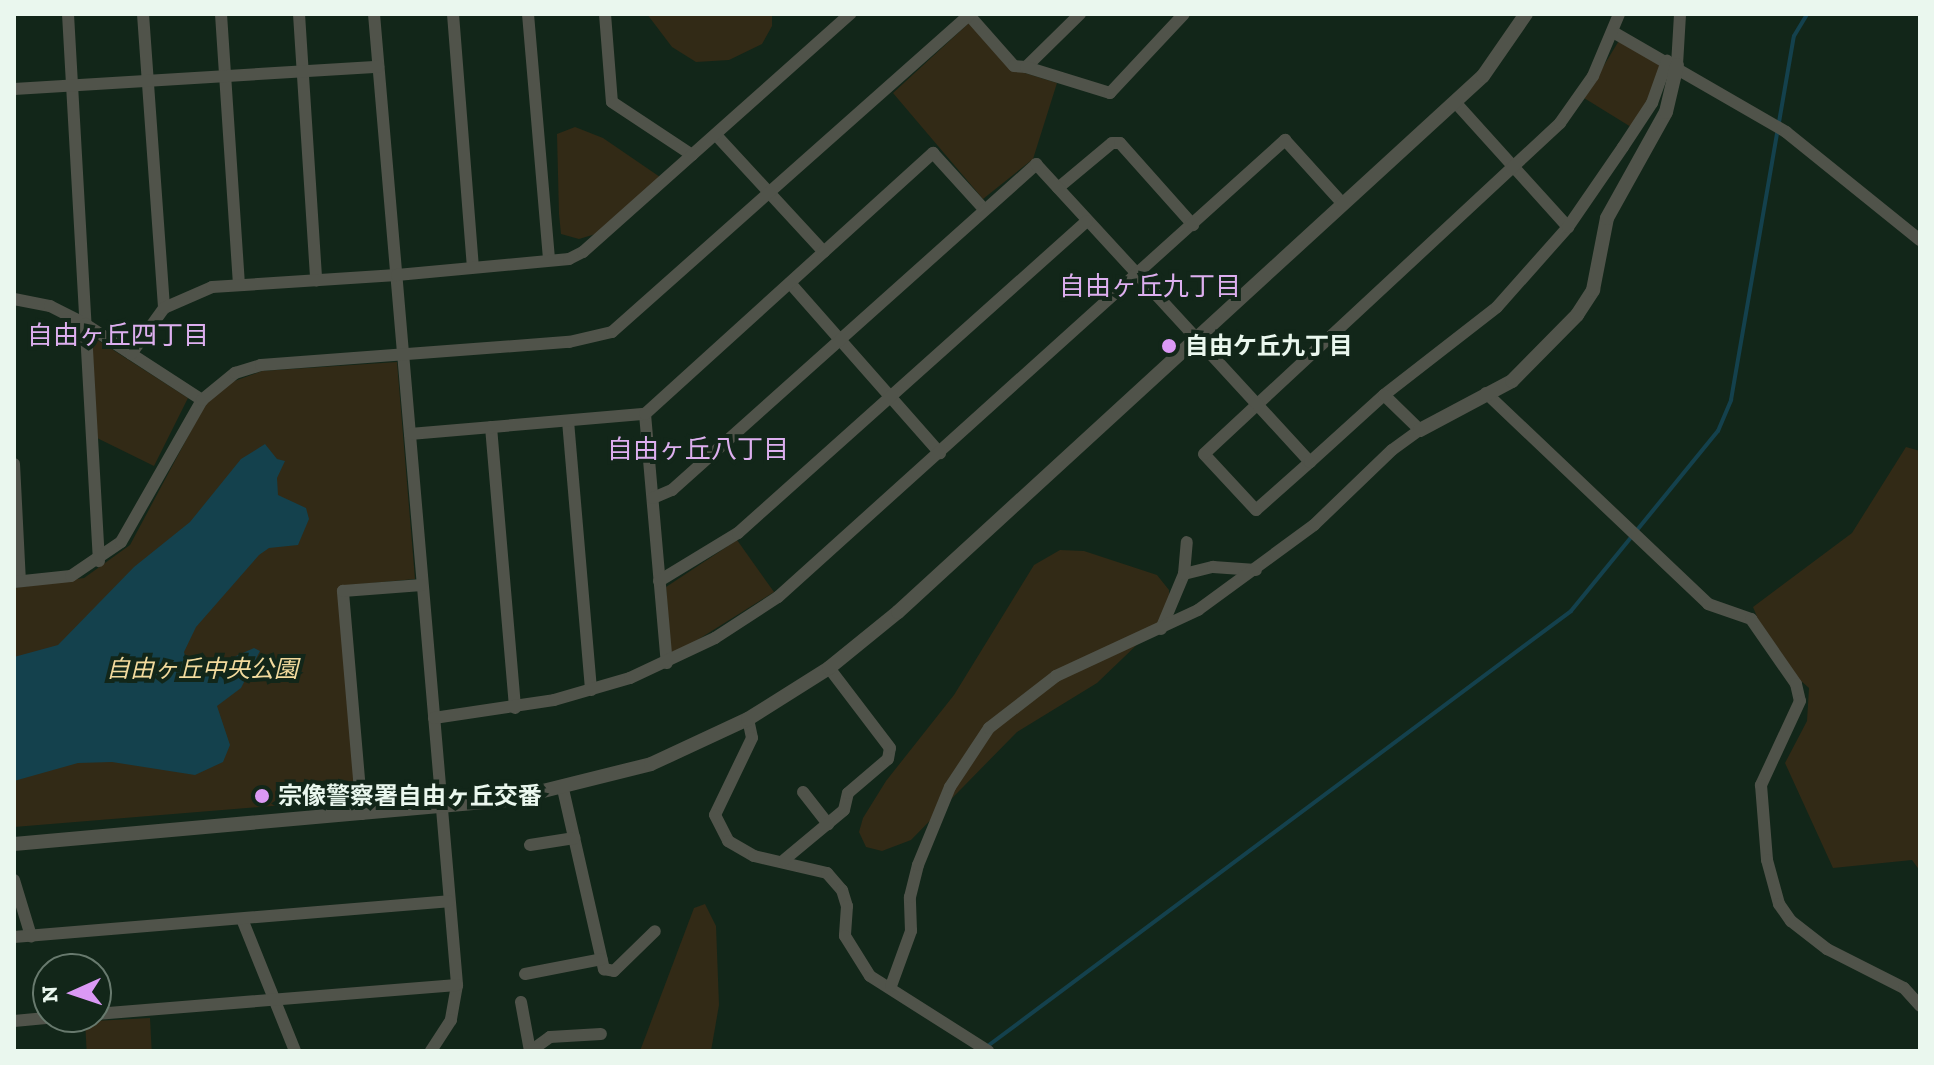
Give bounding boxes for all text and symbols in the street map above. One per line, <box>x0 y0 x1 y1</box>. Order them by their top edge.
district label: 自由ヶ丘九丁目 <box>1059 271 1241 303</box>
district label: 自由ヶ丘四丁目 <box>27 320 209 352</box>
place label: 自由ケ丘九丁目 <box>1185 332 1353 360</box>
marker: 自由ケ丘九丁目 <box>1160 337 1178 355</box>
district label: 自由ヶ丘八丁目 <box>607 434 789 466</box>
park label: 自由ヶ丘中央公園 <box>106 655 298 683</box>
place label: 宗像警察署自由ヶ丘交番 <box>278 782 542 810</box>
marker: 宗像警察署自由ヶ丘交番 <box>253 787 271 805</box>
north arrow <box>32 953 112 1033</box>
text: N <box>36 985 63 1003</box>

